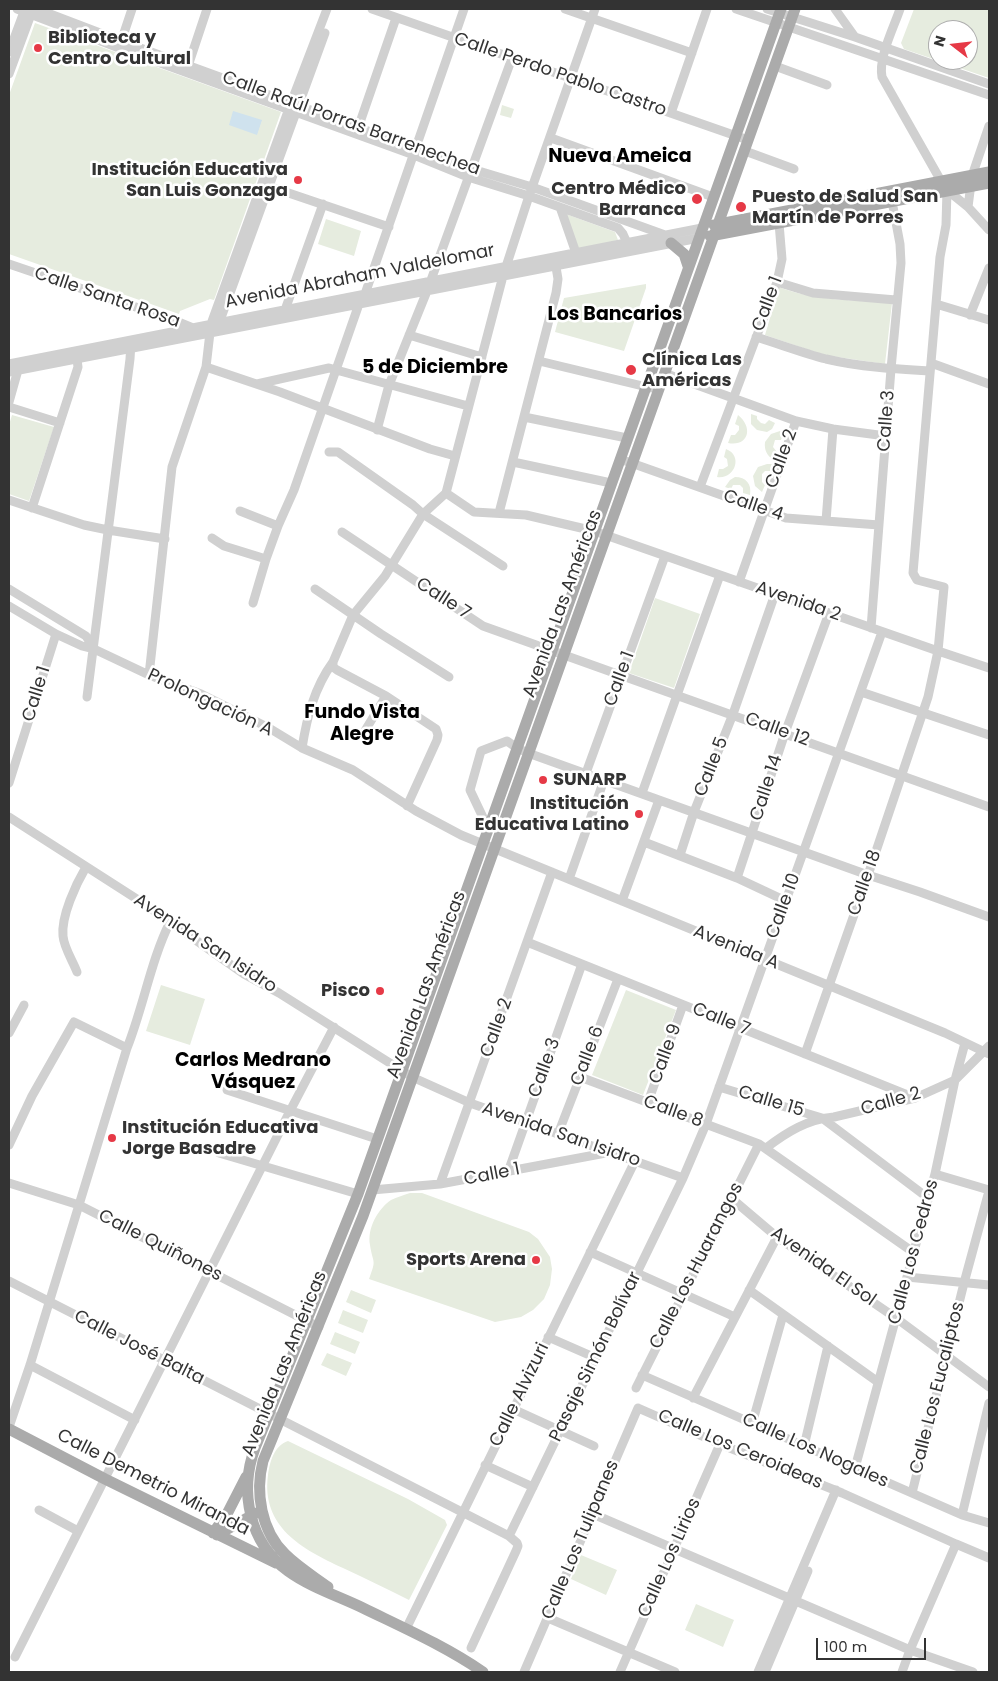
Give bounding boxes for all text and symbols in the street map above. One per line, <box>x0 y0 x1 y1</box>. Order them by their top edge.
north arrow <box>928 20 978 70</box>
place label: Biblioteca y Centro Cultural <box>48 27 191 70</box>
street label: Calle Perdo Pablo Castro <box>451 28 669 122</box>
text: N <box>928 33 951 49</box>
marker: Biblioteca y Centro Cultural <box>32 42 44 54</box>
street label: Calle Raúl Porras Barrenechea <box>219 67 483 181</box>
district label: Nueva Ameica <box>548 146 692 168</box>
place label: Institución Educativa San Luis Gonzaga <box>92 159 288 202</box>
marker: Institución Educativa San Luis Gonzaga <box>292 174 304 186</box>
place label: Centro Médico Barranca <box>551 178 686 220</box>
place label: Puesto de Salud San Martín de Porres <box>752 186 938 228</box>
marker: Centro Médico Barranca <box>690 192 704 206</box>
marker: Puesto de Salud San Martín de Porres <box>734 200 748 214</box>
street label: Avenida Abraham Valdelomar <box>223 240 497 314</box>
street label: Calle Santa Rosa <box>31 263 183 333</box>
street label: Calle 1 <box>748 274 788 334</box>
district label: Los Bancarios <box>548 304 682 326</box>
place label: Clínica Las Américas <box>642 349 742 392</box>
district label: 5 de Diciembre <box>362 357 508 379</box>
marker: Clínica Las Américas <box>624 363 638 377</box>
street label: Calle 3 <box>874 390 900 452</box>
street label: Calle 2 <box>761 427 803 491</box>
street label: Calle 4 <box>720 486 786 526</box>
street label: Avenida Las Américas <box>519 507 607 701</box>
street label: Calle 7 <box>412 573 474 625</box>
street label: Avenida 2 <box>752 577 844 627</box>
street label: Calle 1 <box>600 649 640 709</box>
street label: Calle 1 <box>18 664 56 724</box>
street label: Prolongación A <box>144 665 276 741</box>
district label: Fundo Vista Alegre <box>304 702 420 746</box>
street label: Calle 12 <box>742 708 812 752</box>
street label: Calle 5 <box>690 734 734 800</box>
street label: Calle 14 <box>746 752 788 824</box>
place label: SUNARP <box>553 769 627 791</box>
marker: SUNARP <box>537 774 549 786</box>
place label: Institución Educativa Latino <box>475 793 629 836</box>
marker: Institución Educativa Latino <box>633 808 645 820</box>
street label: Calle 18 <box>844 847 886 919</box>
street label: Calle 10 <box>762 870 806 942</box>
street label: Avenida Las Américas <box>383 888 471 1082</box>
street label: Avenida San Isidro <box>129 890 281 998</box>
street label: Avenida A <box>690 921 782 975</box>
place label: Pisco <box>321 980 370 1002</box>
marker: Pisco <box>374 985 386 997</box>
street label: Calle 2 <box>476 996 518 1060</box>
street label: Calle 7 <box>689 999 753 1041</box>
street label: Calle 9 <box>645 1021 687 1087</box>
street label: Calle 6 <box>567 1023 609 1089</box>
street label: Calle 3 <box>524 1035 566 1101</box>
district label: Carlos Medrano Vásquez <box>175 1050 331 1094</box>
street label: Calle 15 <box>735 1082 807 1122</box>
street label: Calle 2 <box>859 1083 923 1121</box>
street label: Calle 8 <box>640 1091 706 1133</box>
street label: Avenida San Isidro <box>479 1098 643 1172</box>
place label: Institución Educativa Jorge Basadre <box>122 1117 318 1160</box>
marker: Institución Educativa Jorge Basadre <box>106 1132 118 1144</box>
street label: Calle 1 <box>462 1159 522 1191</box>
street label: Calle Los Cedros <box>884 1177 944 1327</box>
street label: Calle Los Huarangos <box>646 1179 748 1353</box>
street label: Calle Quiñones <box>94 1205 226 1287</box>
street label: Avenida El Sol <box>766 1223 880 1311</box>
place label: Sports Arena <box>406 1249 526 1271</box>
marker: Sports Arena <box>530 1254 542 1266</box>
street label: Avenida Las Américas <box>238 1268 332 1460</box>
street label: Pasaje Simón Bolívar <box>545 1269 647 1445</box>
street label: Calle Los Eucaliptos <box>906 1300 970 1476</box>
street label: Calle José Balta <box>70 1306 208 1390</box>
street label: Calle Alvizuri <box>486 1340 554 1450</box>
street label: Calle Los Ceroideas <box>654 1405 826 1495</box>
street label: Calle Los Nogales <box>738 1409 892 1493</box>
street label: Calle Demetrio Miranda <box>53 1425 253 1541</box>
street label: Calle Los Tulipanes <box>538 1457 624 1623</box>
street label: Calle Los Lirios <box>634 1495 706 1621</box>
scale bar <box>818 1628 928 1660</box>
text: 100 m <box>824 1636 867 1657</box>

